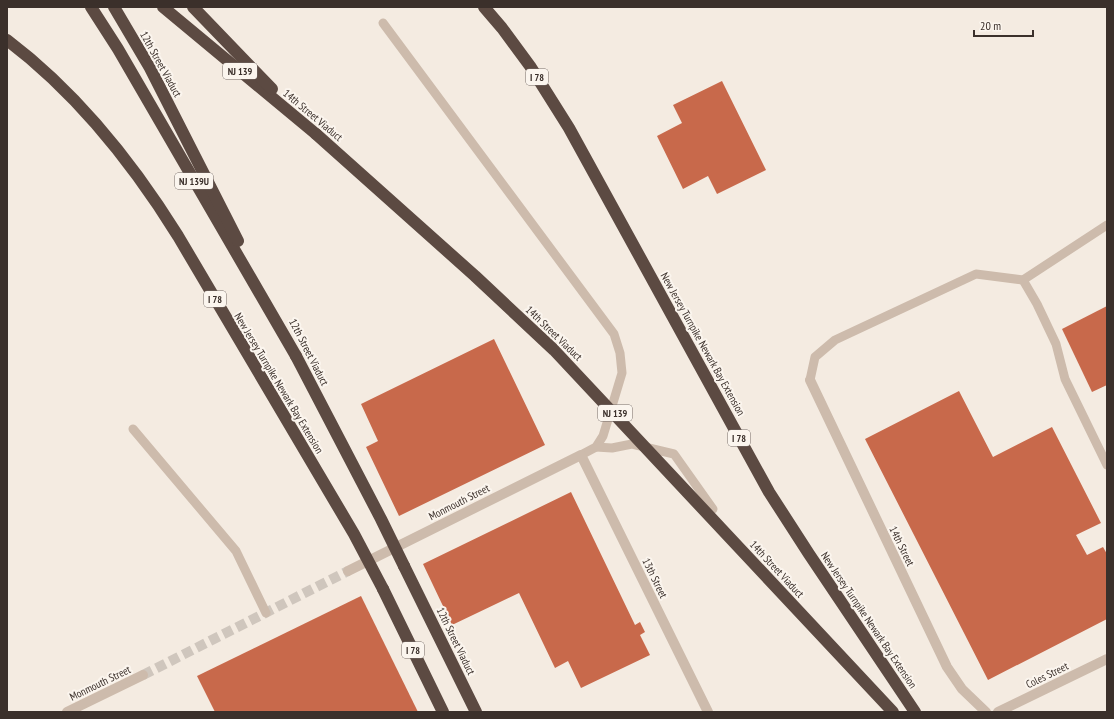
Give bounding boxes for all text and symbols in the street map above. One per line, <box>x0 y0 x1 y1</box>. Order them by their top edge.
scale bar <box>974 12 1033 38</box>
text: 20 m <box>980 18 1001 33</box>
street label: 12th Street Viaduct <box>137 29 185 99</box>
road number: NJ 139 <box>223 63 257 79</box>
road number: I 78 <box>526 69 548 85</box>
street label: 14th Street Viaduct <box>280 86 346 144</box>
road number: NJ 139U <box>175 173 213 189</box>
street label: New Jersey Turnpike Newark Bay Extension <box>658 270 748 418</box>
road number: I 78 <box>204 291 226 307</box>
street label: 14th Street Viaduct <box>523 303 585 363</box>
street label: New Jersey Turnpike Newark Bay Extension <box>231 310 327 456</box>
street label: 12th Street Viaduct <box>286 316 332 388</box>
road number: NJ 139 <box>598 405 632 421</box>
road number: I 78 <box>728 430 750 446</box>
street label: Monmouth Street <box>426 481 492 523</box>
street label: 14th Street <box>886 524 918 568</box>
street label: 14th Street Viaduct <box>747 537 807 601</box>
street label: New Jersey Turnpike Newark Bay Extension <box>818 549 920 691</box>
street label: 13th Street <box>639 556 671 600</box>
street label: 12th Street Viaduct <box>434 605 478 677</box>
road number: I 78 <box>402 642 424 658</box>
street label: Coles Street <box>1024 659 1070 691</box>
street label: Monmouth Street <box>67 662 133 704</box>

